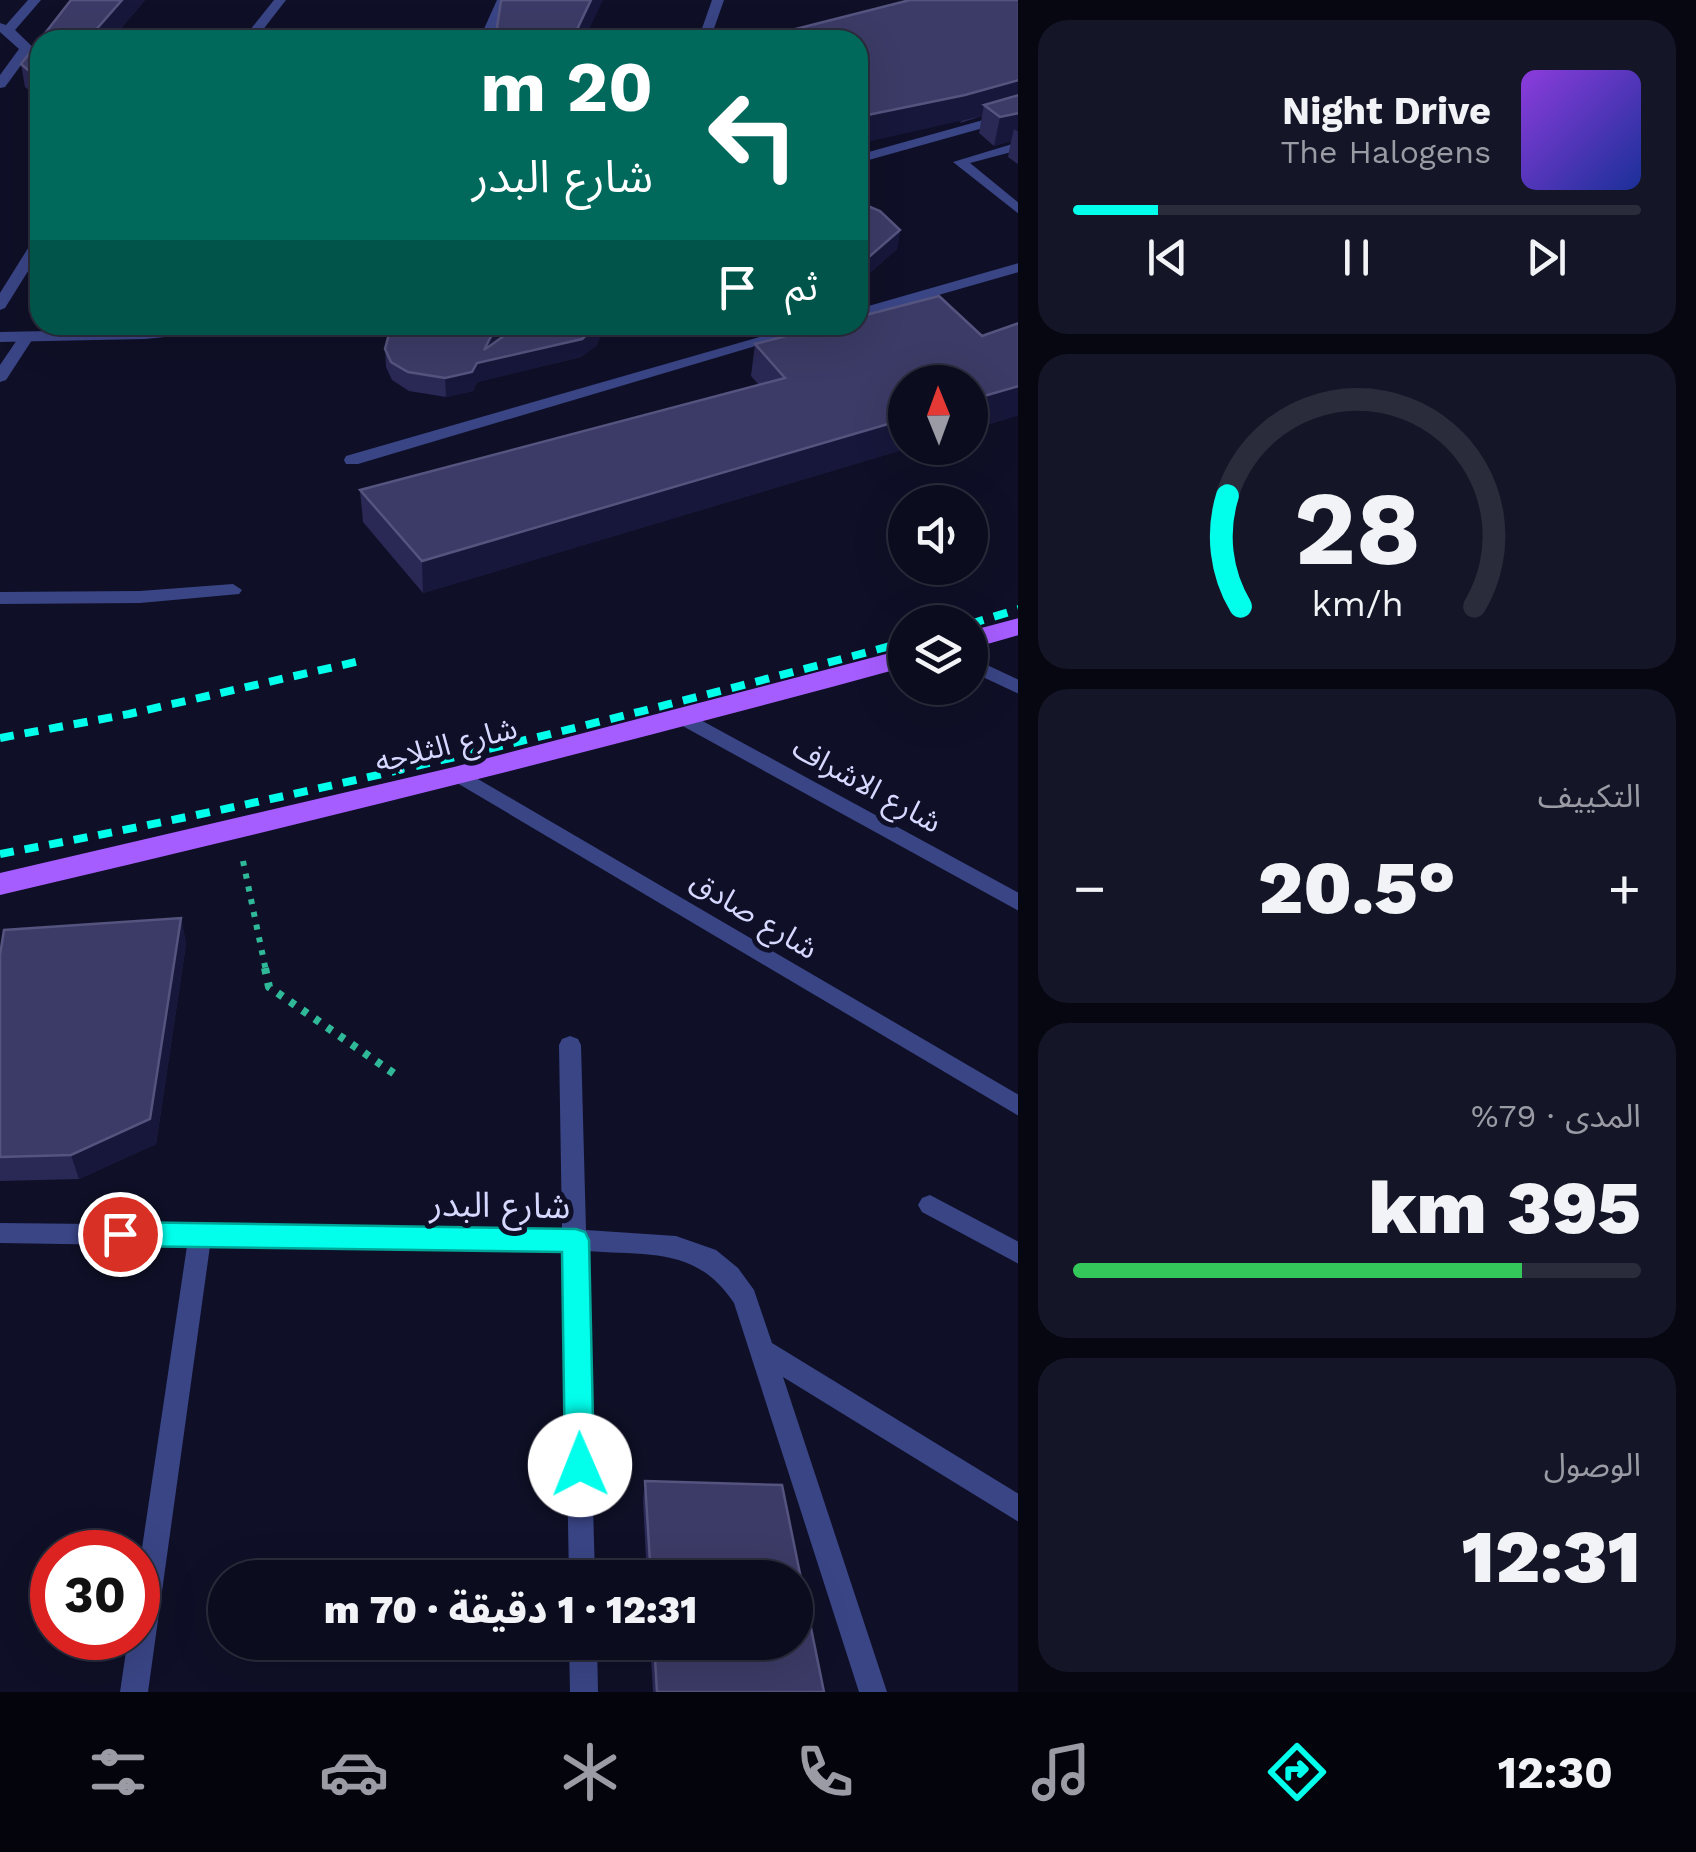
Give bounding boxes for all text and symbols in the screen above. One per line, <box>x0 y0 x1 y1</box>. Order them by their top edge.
text: 20 m <box>480 46 653 128</box>
icon: left <box>688 70 818 200</box>
text: Night Drive <box>1282 89 1491 133</box>
text: The Halogens <box>1281 133 1491 171</box>
text: شارع البدر <box>472 150 653 203</box>
icon: previous <box>1140 230 1195 285</box>
icon: pause <box>1329 230 1384 285</box>
icon: next <box>1519 230 1574 285</box>
icon: arrive <box>710 260 765 315</box>
text: ثم <box>785 265 818 309</box>
north arrow <box>888 365 988 465</box>
map controls <box>888 365 988 705</box>
text: 28 <box>1293 467 1421 589</box>
button: sound <box>888 485 988 585</box>
text: km/h <box>1311 583 1403 625</box>
button: layers <box>888 605 988 705</box>
street label: شارع الثلاجه <box>371 710 522 784</box>
street label: شارع الاشراف <box>784 729 948 844</box>
text: التكييف <box>1538 777 1641 815</box>
text: 20.5° <box>1258 843 1456 931</box>
text: − <box>1073 856 1106 920</box>
text: + <box>1608 856 1641 920</box>
street label: شارع صادق <box>682 863 824 970</box>
text: المدى · 79% <box>1471 1097 1641 1135</box>
text: 395 km <box>1369 1163 1641 1251</box>
street label: شارع البدر <box>428 1183 571 1232</box>
pin <box>78 1192 163 1277</box>
icon: arrive <box>93 1207 148 1262</box>
position arrow <box>528 1413 632 1517</box>
text: الوصول <box>1544 1446 1641 1484</box>
text: 12:31 <box>1461 1512 1641 1600</box>
speed limit sign: 30 <box>30 1530 160 1660</box>
text: 12:31 · 1 دقيقة · 70 m <box>324 1588 697 1632</box>
icon: filters <box>83 1737 153 1807</box>
icon: car <box>319 1737 389 1807</box>
icon: climate <box>555 1737 625 1807</box>
icon: phone <box>790 1737 860 1807</box>
icon: music <box>1026 1737 1096 1807</box>
icon: directions <box>1262 1737 1332 1807</box>
text: 12:30 <box>1498 1746 1613 1799</box>

